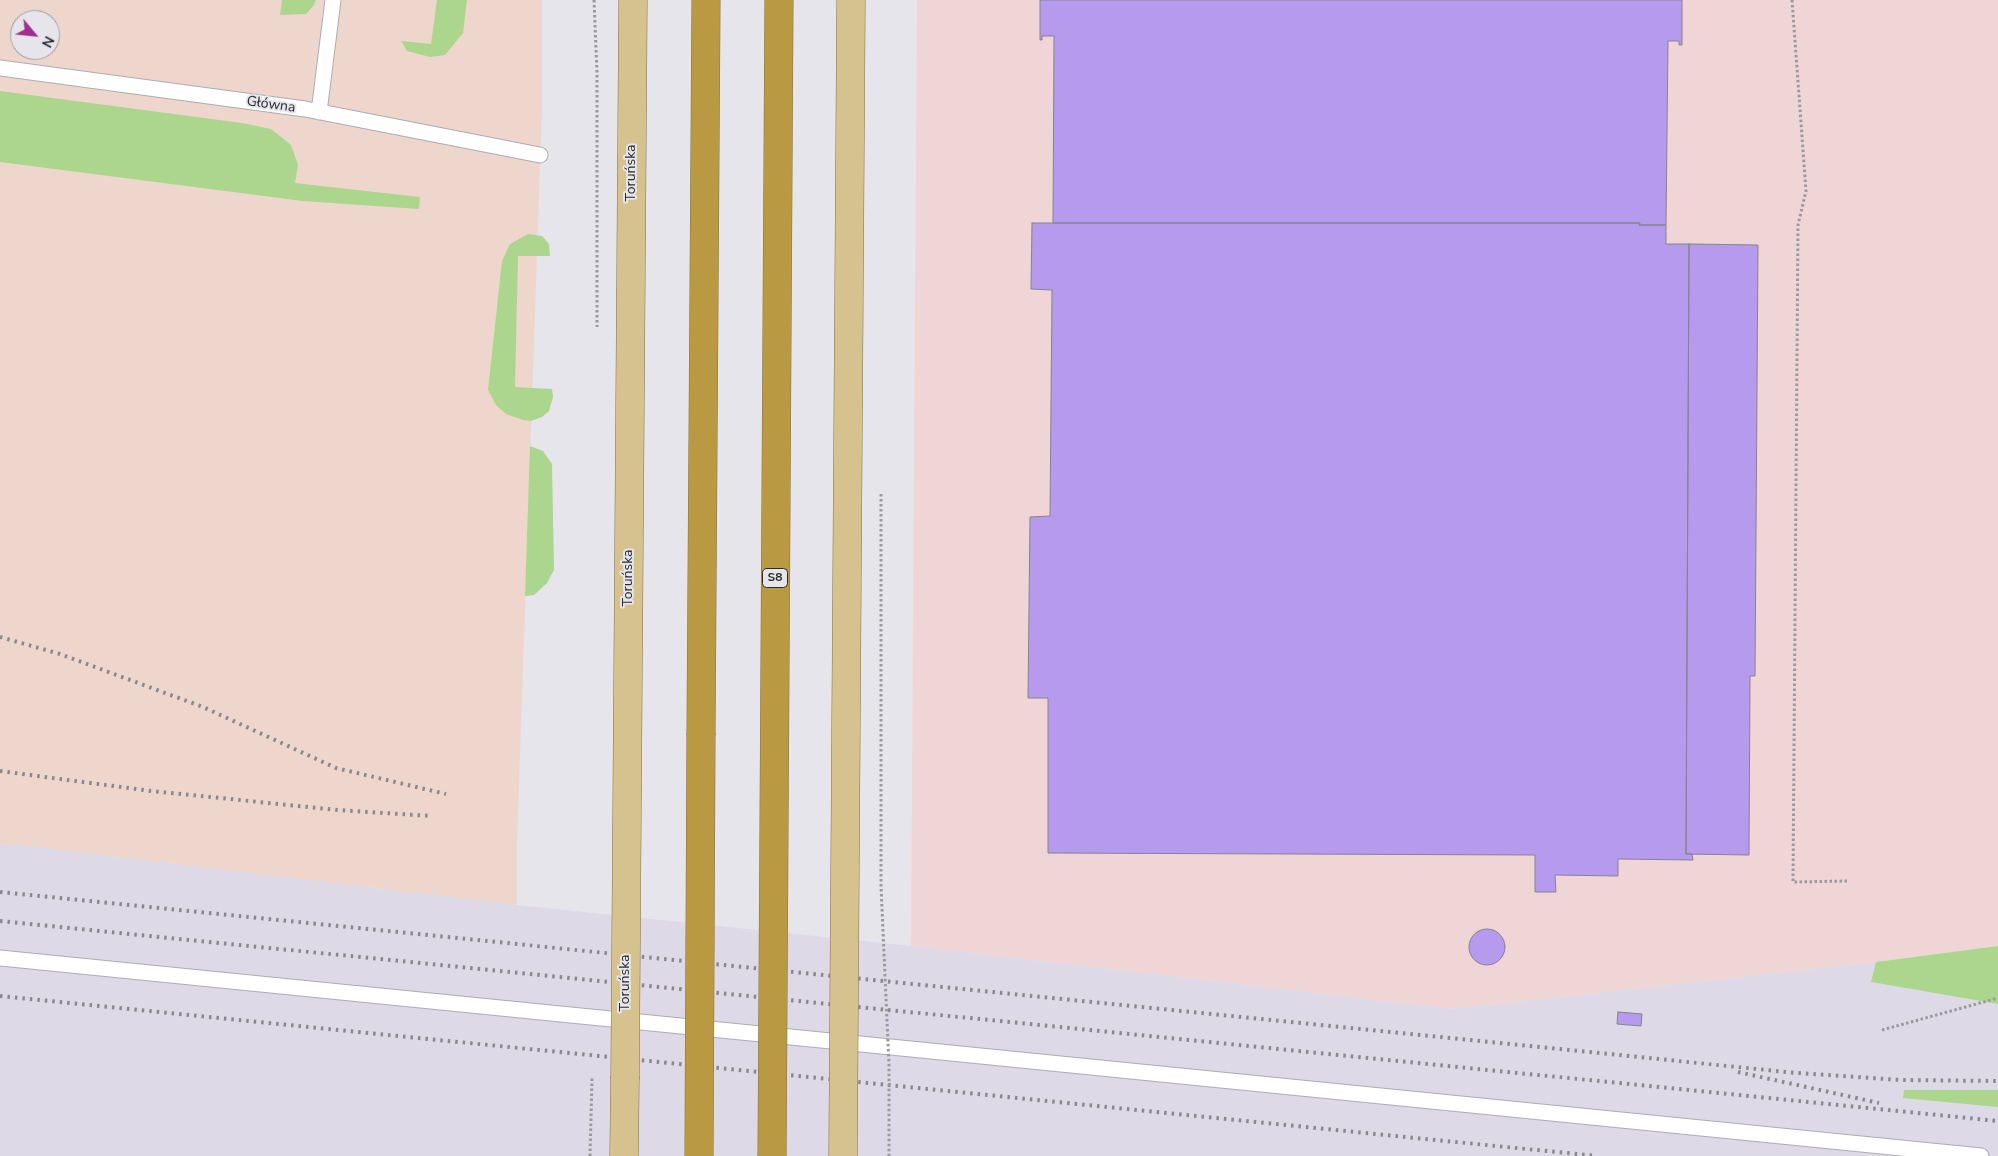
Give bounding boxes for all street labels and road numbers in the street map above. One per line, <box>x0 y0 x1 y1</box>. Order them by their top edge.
street label: Główna <box>246 93 296 117</box>
street label: Toruńska <box>624 144 640 202</box>
street label: Toruńska <box>621 549 637 607</box>
road number: S8 <box>762 568 788 588</box>
street label: Toruńska <box>618 954 634 1012</box>

